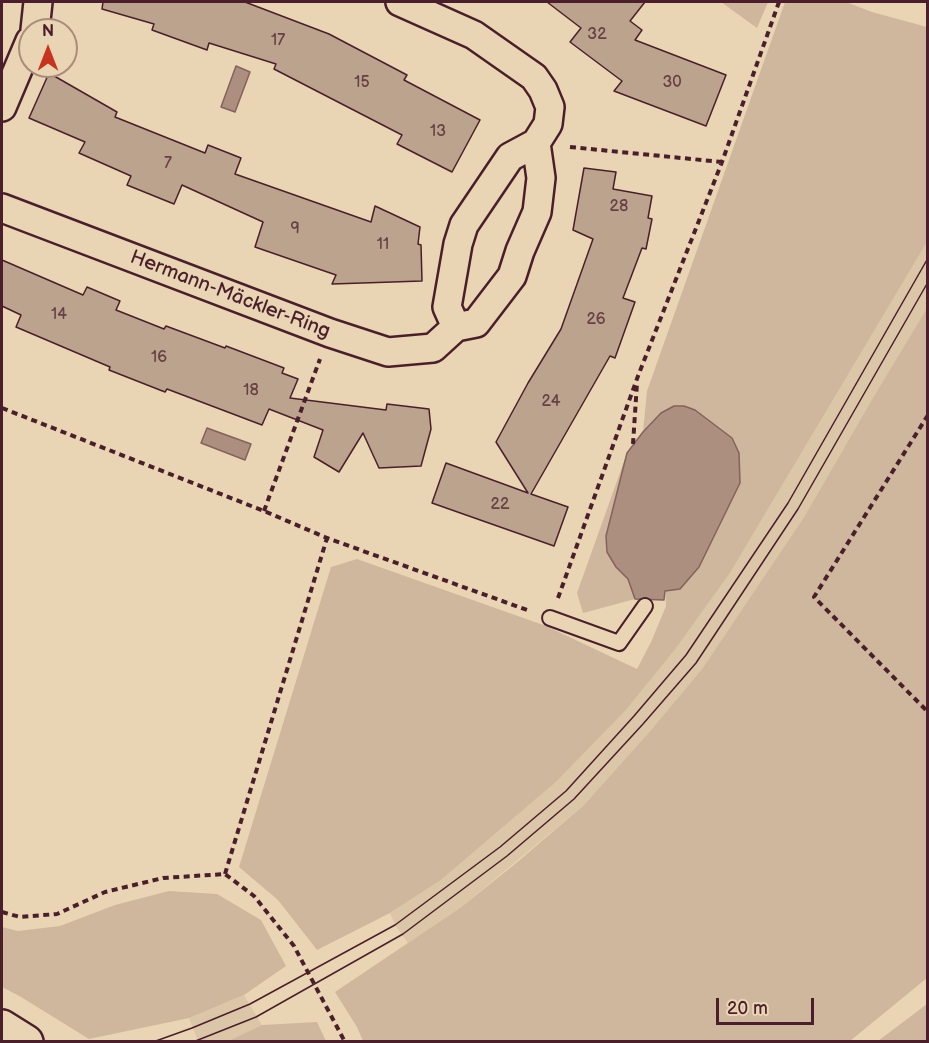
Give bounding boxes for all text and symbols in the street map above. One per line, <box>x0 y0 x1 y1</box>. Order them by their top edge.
north arrow <box>18 18 78 78</box>
text: N <box>42 22 54 41</box>
house number: 32 <box>587 25 607 45</box>
house number: 17 <box>271 31 285 51</box>
house number: 15 <box>354 73 370 93</box>
house number: 30 <box>662 73 682 93</box>
house number: 13 <box>430 122 446 142</box>
house number: 7 <box>164 154 172 174</box>
house number: 28 <box>610 197 628 217</box>
house number: 9 <box>290 219 300 239</box>
house number: 11 <box>377 235 389 255</box>
street label: Hermann-Mäckler-Ring <box>127 246 333 344</box>
house number: 14 <box>51 305 67 325</box>
house number: 26 <box>586 310 606 330</box>
house number: 16 <box>151 348 167 368</box>
house number: 18 <box>243 381 259 401</box>
house number: 24 <box>542 392 560 412</box>
house number: 22 <box>491 495 509 515</box>
scale bar <box>719 986 816 1024</box>
text: 20 m <box>727 998 768 1019</box>

